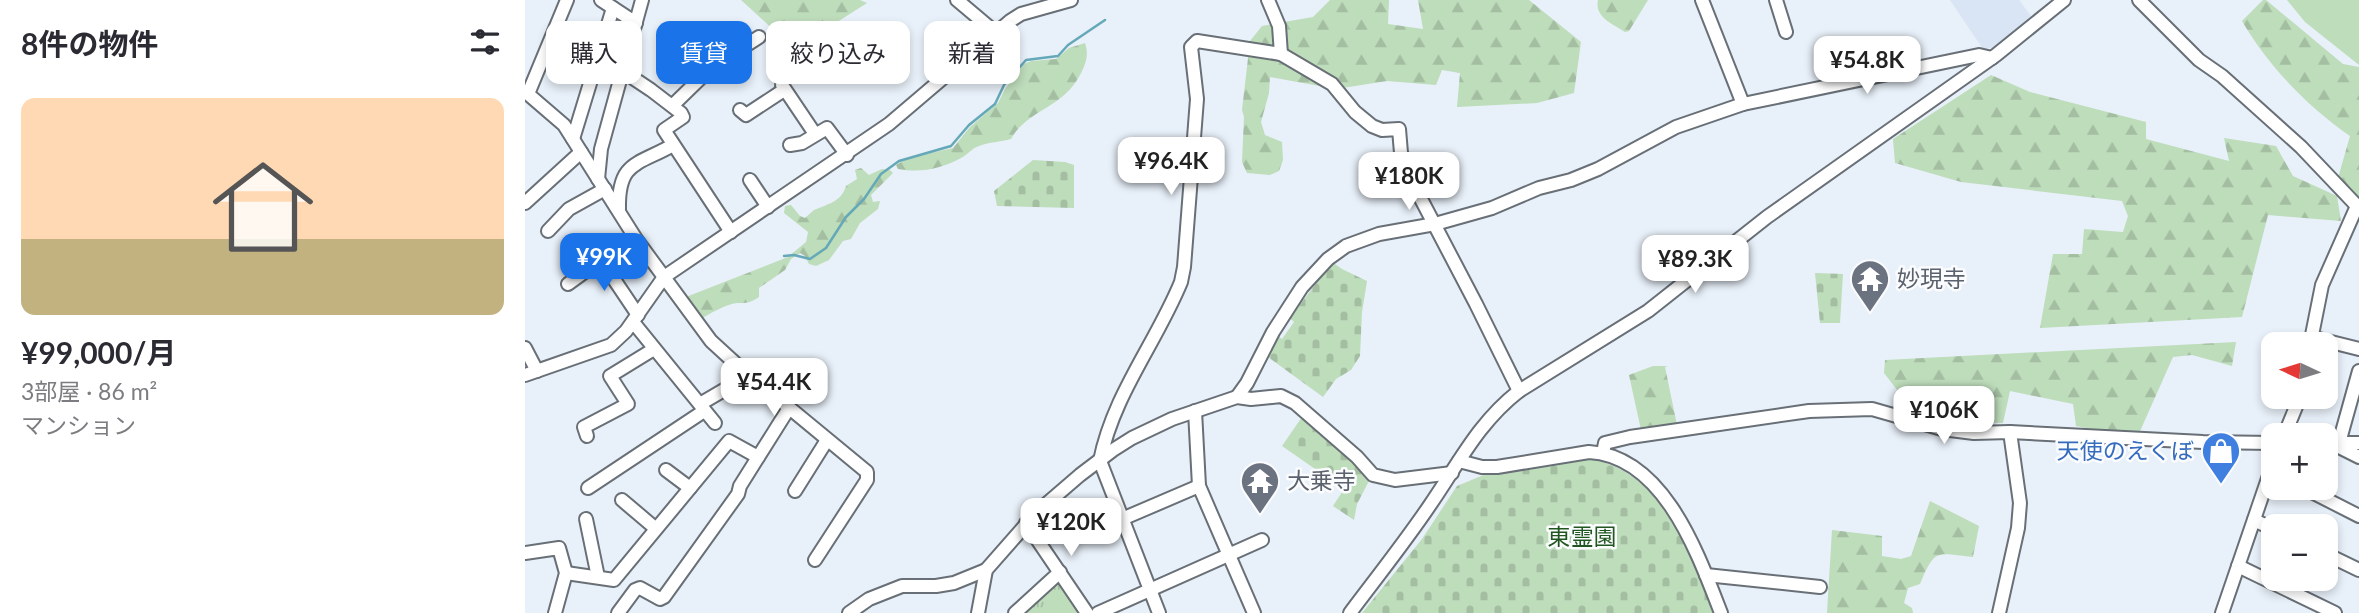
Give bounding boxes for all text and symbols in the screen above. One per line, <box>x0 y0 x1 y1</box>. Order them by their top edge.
chip: 購入 <box>546 21 642 84</box>
chip: 賃貸 <box>656 21 752 84</box>
chip: 絞り込み <box>766 21 910 84</box>
chip: 新着 <box>924 21 1020 84</box>
icon: filters <box>466 23 504 61</box>
text: 8件の物件 <box>21 25 158 61</box>
pin: ¥54.8K <box>1810 36 1924 96</box>
text: ¥54.8K <box>1830 45 1904 73</box>
pin: ¥96.4K <box>1114 138 1228 197</box>
icon: home <box>200 144 326 270</box>
text: ¥96.4K <box>1134 146 1208 174</box>
pin: ¥180K <box>1360 152 1458 212</box>
text: ¥180K <box>1374 161 1444 189</box>
pin: ¥99K <box>563 233 645 293</box>
pin: ¥89.3K <box>1638 236 1752 295</box>
text: ¥99K <box>576 242 632 270</box>
text: ¥89.3K <box>1658 244 1732 272</box>
temple icon: 妙現寺 <box>1849 258 1891 313</box>
place label: 妙現寺 <box>1897 264 1966 292</box>
north arrow <box>2261 332 2338 410</box>
map controls <box>2261 332 2338 591</box>
text: ¥99,000/月 <box>21 334 176 370</box>
pin: ¥54.4K <box>717 358 831 418</box>
text: ¥54.4K <box>737 367 811 395</box>
text: 3部屋 · 86 m² <box>21 377 157 405</box>
pin: ¥106K <box>1895 386 1993 446</box>
text: ¥106K <box>1909 395 1979 423</box>
text: マンション <box>21 411 136 439</box>
button: + <box>2261 423 2338 500</box>
shop icon: 天使のえくぼ <box>2200 430 2242 485</box>
place label: 天使のえくぼ <box>2057 436 2194 464</box>
temple icon: 大乗寺 <box>1239 460 1281 515</box>
place label: 大乗寺 <box>1287 466 1356 494</box>
pin: ¥120K <box>1022 498 1120 558</box>
text: ¥120K <box>1036 507 1106 535</box>
button: − <box>2261 514 2338 591</box>
park label: 東霊園 <box>1548 522 1617 550</box>

